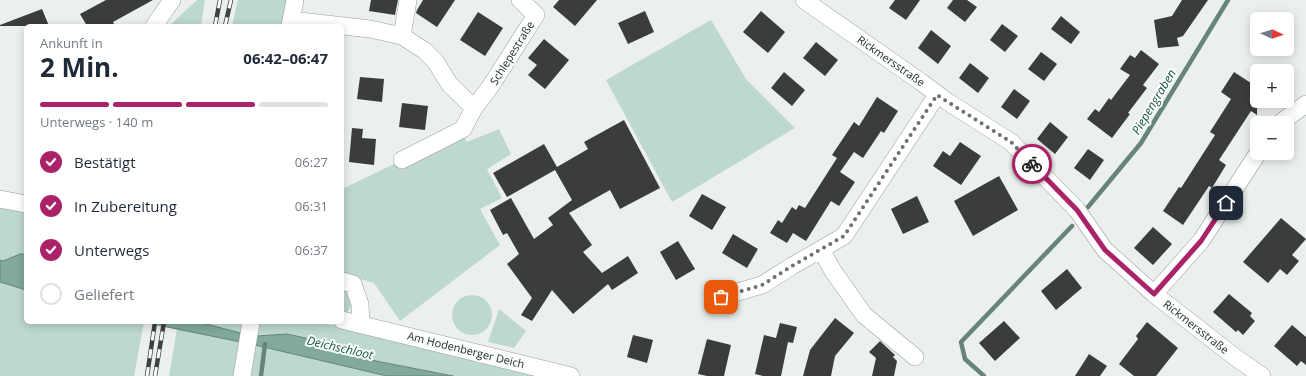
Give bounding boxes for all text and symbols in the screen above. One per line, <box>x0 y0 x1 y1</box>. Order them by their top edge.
north arrow <box>1250 12 1294 56</box>
map controls <box>1250 12 1294 160</box>
street label: Schlepestraße <box>486 18 537 88</box>
street label: Rickmersstraße <box>854 32 928 90</box>
text: Ankunft in <box>40 34 103 52</box>
text: 06:42–06:47 <box>243 48 328 68</box>
text: 2 Min. <box>40 49 119 85</box>
button: + <box>1250 64 1294 108</box>
water label: Piepengraben <box>1127 66 1180 137</box>
text: Unterwegs · 140 m <box>40 113 153 131</box>
button: − <box>1250 116 1294 160</box>
courier <box>1012 144 1052 184</box>
icon: check <box>40 151 62 173</box>
text: Bestätigt <box>74 152 136 172</box>
text: 06:27 <box>295 153 328 171</box>
icon: bike <box>1021 153 1043 175</box>
pin <box>1209 186 1243 220</box>
icon: home <box>1215 192 1237 214</box>
icon: check <box>40 195 62 217</box>
text: In Zubereitung <box>74 196 177 216</box>
text: 06:31 <box>295 197 328 215</box>
icon: check <box>40 239 62 261</box>
text: Unterwegs <box>74 240 149 260</box>
text: 06:37 <box>295 241 328 259</box>
pin <box>704 280 738 314</box>
text: Geliefert <box>74 284 134 304</box>
icon: bag <box>710 286 732 308</box>
street label: Rickmersstraße <box>1160 296 1232 357</box>
street label: Am Hodenberger Deich <box>406 328 526 371</box>
water label: Deichschloot <box>305 332 376 364</box>

